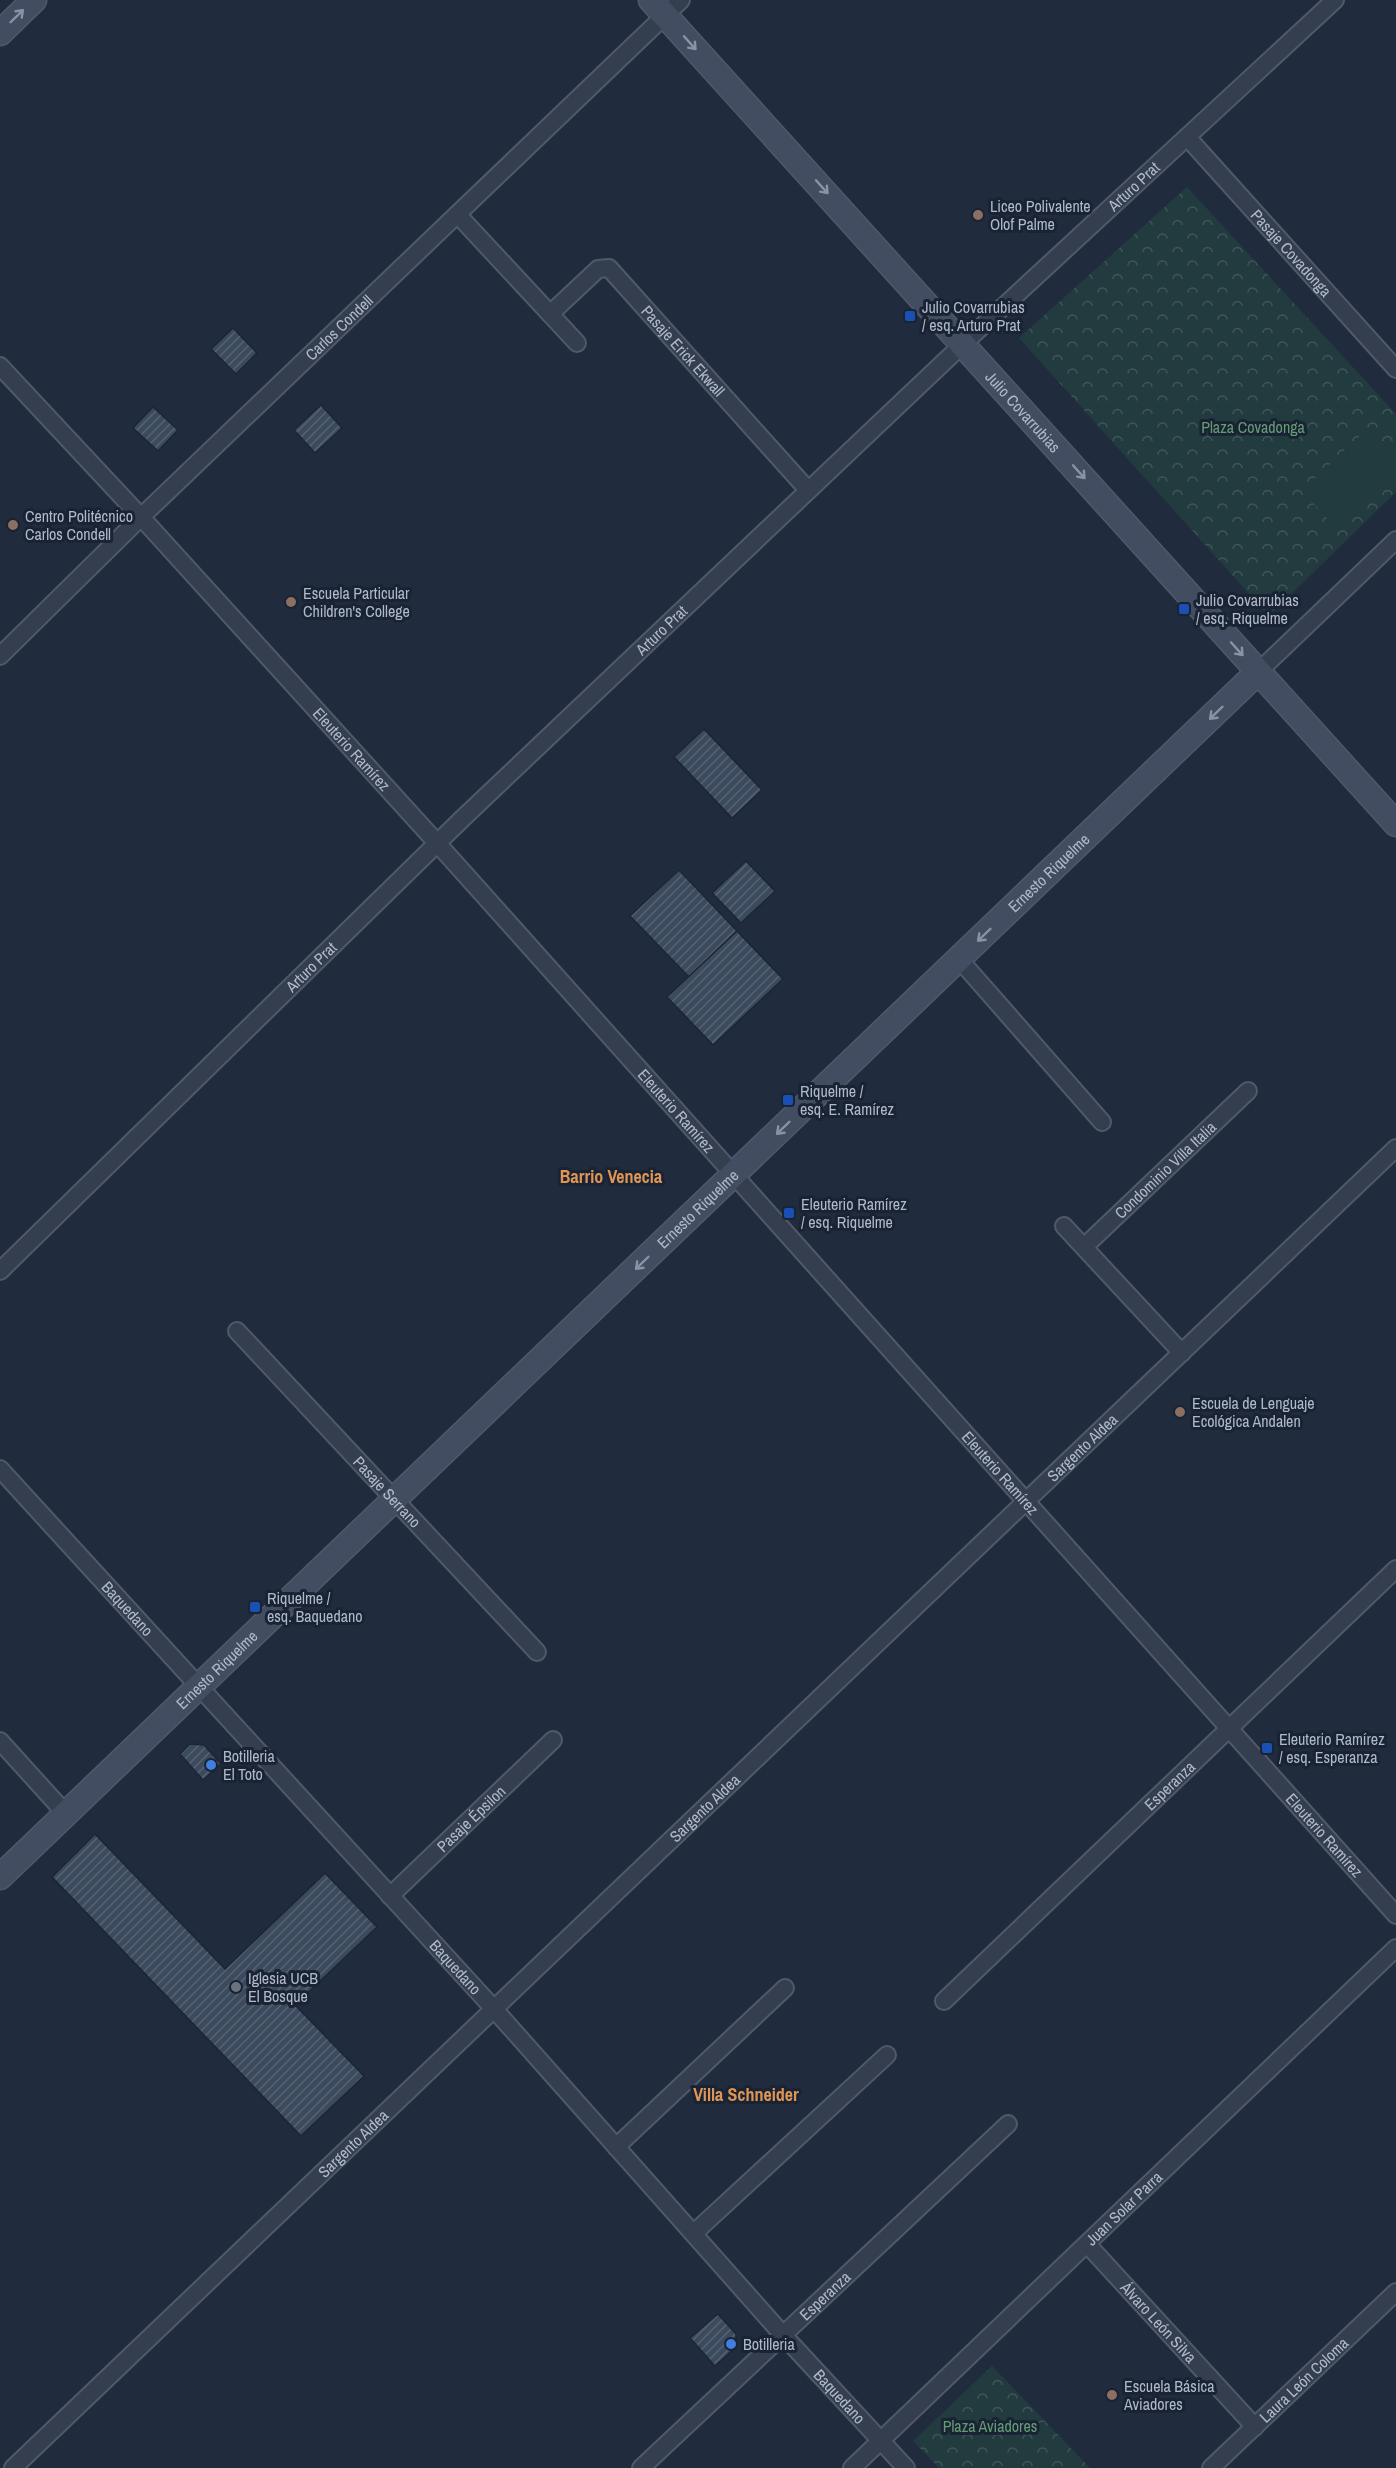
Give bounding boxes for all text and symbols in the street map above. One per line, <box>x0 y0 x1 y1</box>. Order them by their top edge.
one-way arrow <box>10 9 25 24</box>
one-way arrow <box>683 36 697 51</box>
street label: Arturo Prat <box>1102 156 1165 217</box>
one-way arrow <box>815 180 829 195</box>
place label: Liceo Polivalente Olof Palme <box>990 195 1091 235</box>
street label: Pasaje Covadonga <box>1246 204 1337 302</box>
marker: Liceo Polivalente Olof Palme <box>971 208 985 222</box>
street label: Carlos Condell <box>300 290 378 365</box>
place label: Julio Covarrubias / esq. Arturo Prat <box>922 296 1025 336</box>
street label: Pasaje Erick Ekwall <box>637 300 730 401</box>
marker: Julio Covarrubias / esq. Arturo Prat <box>903 309 917 323</box>
street label: Julio Covarrubias <box>981 366 1066 457</box>
park label: Plaza Covadonga <box>1201 416 1305 438</box>
one-way arrow <box>1072 464 1086 479</box>
place label: Centro Politécnico Carlos Condell <box>25 505 133 545</box>
marker: Centro Politécnico Carlos Condell <box>6 518 20 532</box>
place label: Escuela Particular Children's College <box>303 582 410 622</box>
place label: Julio Covarrubias / esq. Riquelme <box>1196 589 1299 629</box>
marker: Escuela Particular Children's College <box>284 595 298 609</box>
street label: Arturo Prat <box>630 600 692 661</box>
marker: Julio Covarrubias / esq. Riquelme <box>1177 602 1191 616</box>
one-way arrow <box>1230 641 1244 656</box>
street label: Eleuterio Ramírez <box>308 702 396 796</box>
one-way arrow <box>1209 705 1224 720</box>
street label: Ernesto Riquelme <box>1003 828 1094 917</box>
one-way arrow <box>977 928 992 942</box>
street label: Arturo Prat <box>280 936 342 998</box>
street label: Eleuterio Ramírez <box>633 1064 720 1158</box>
place label: Riquelme / esq. E. Ramírez <box>800 1080 895 1120</box>
marker: Riquelme / esq. E. Ramírez <box>781 1093 795 1107</box>
street label: Condominio Villa Italia <box>1110 1116 1221 1223</box>
one-way arrow <box>775 1120 790 1135</box>
district label: Barrio Venecia <box>560 1164 663 1189</box>
street label: Ernesto Riquelme <box>652 1164 743 1253</box>
place label: Eleuterio Ramírez / esq. Riquelme <box>801 1193 907 1233</box>
marker: Eleuterio Ramírez / esq. Riquelme <box>782 1206 796 1220</box>
one-way arrow <box>635 1255 650 1269</box>
place label: Escuela de Lenguaje Ecológica Andalen <box>1192 1392 1315 1432</box>
marker: Escuela de Lenguaje Ecológica Andalen <box>1173 1405 1187 1419</box>
street label: Sargento Aldea <box>1042 1408 1123 1486</box>
street label: Eleuterio Ramírez <box>957 1426 1044 1520</box>
street label: Pasaje Serrano <box>348 1451 426 1532</box>
street label: Baquedano <box>97 1576 158 1641</box>
place label: Riquelme / esq. Baquedano <box>267 1587 363 1627</box>
marker: Riquelme / esq. Baquedano <box>248 1600 262 1614</box>
street label: Ernesto Riquelme <box>171 1625 262 1714</box>
place label: Eleuterio Ramírez / esq. Esperanza <box>1279 1728 1385 1768</box>
marker: Eleuterio Ramírez / esq. Esperanza <box>1260 1741 1274 1755</box>
place label: Botilleria El Toto <box>223 1745 275 1785</box>
street label: Esperanza <box>1139 1755 1200 1815</box>
marker: Botilleria El Toto <box>204 1758 218 1772</box>
street label: Sargento Aldea <box>664 1768 745 1847</box>
street label: Pasaje Épsilon <box>432 1780 510 1857</box>
street label: Eleuterio Ramírez <box>1281 1788 1368 1882</box>
street label: Baquedano <box>425 1935 486 1999</box>
place label: Iglesia UCB El Bosque <box>248 1967 318 2007</box>
marker: Iglesia UCB El Bosque <box>229 1980 243 1994</box>
district label: Villa Schneider <box>693 2082 799 2107</box>
street label: Sargento Aldea <box>313 2104 394 2182</box>
street label: Juan Solar Parra <box>1081 2166 1168 2250</box>
street label: Esperanza <box>794 2266 856 2325</box>
street label: Álvaro León Silva <box>1115 2276 1202 2368</box>
street label: Laura León Coloma <box>1254 2332 1354 2427</box>
place label: Botilleria <box>743 2333 795 2355</box>
marker: Botilleria <box>724 2337 738 2351</box>
street label: Baquedano <box>809 2364 871 2428</box>
place label: Escuela Básica Aviadores <box>1123 2375 1215 2415</box>
marker: Escuela Básica Aviadores <box>1105 2388 1119 2402</box>
park label: Plaza Aviadores <box>943 2415 1037 2437</box>

